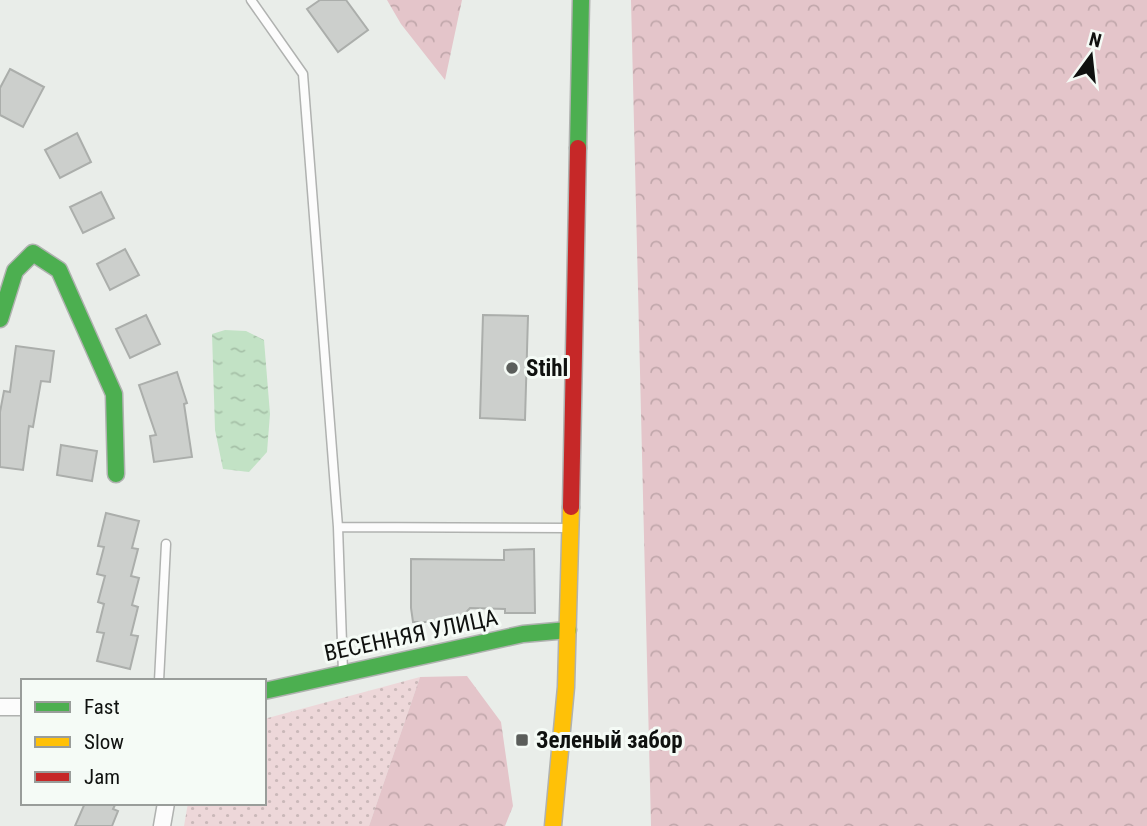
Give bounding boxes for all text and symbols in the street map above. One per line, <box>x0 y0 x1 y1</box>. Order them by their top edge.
north arrow <box>1056 21 1126 91</box>
text: N <box>1087 27 1104 53</box>
place label: Stihl <box>526 355 568 382</box>
marker: Stihl <box>504 360 520 376</box>
street label: ВЕСЕННЯЯ УЛИЦА <box>322 604 500 667</box>
legend <box>21 679 266 805</box>
text: Fast <box>84 695 120 719</box>
place label: Зеленый забор <box>536 727 683 754</box>
text: Slow <box>84 730 124 754</box>
marker: Зеленый забор <box>514 732 530 748</box>
text: Jam <box>84 765 120 789</box>

